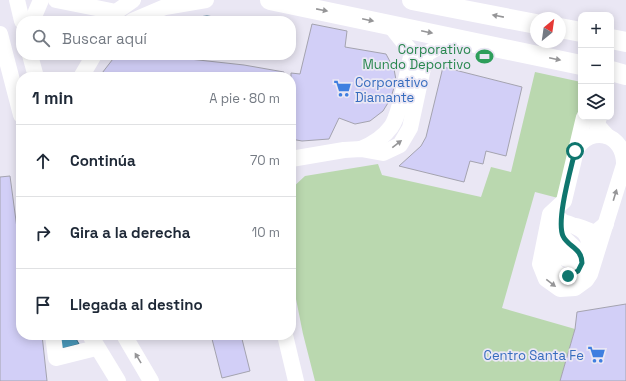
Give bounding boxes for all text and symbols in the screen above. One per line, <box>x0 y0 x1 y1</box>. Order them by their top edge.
one-way arrow <box>316 8 328 14</box>
north arrow <box>530 12 566 48</box>
map controls <box>578 12 614 120</box>
button: + <box>578 12 614 48</box>
one-way arrow <box>492 13 504 19</box>
search box <box>16 16 296 60</box>
one-way arrow <box>362 17 374 23</box>
icon: search <box>30 27 52 49</box>
text: Buscar aquí <box>62 29 147 48</box>
one-way arrow <box>421 30 434 36</box>
place label: Corporativo Mundo Deportivo <box>363 41 471 73</box>
sports icon: Corporativo Mundo Deportivo <box>474 46 494 66</box>
button: − <box>578 48 614 84</box>
one-way arrow <box>548 57 561 63</box>
place label: Corporativo Diamante <box>355 74 428 106</box>
supermarket icon: Corporativo Diamante <box>332 79 352 99</box>
button: layers <box>578 84 614 120</box>
text: 1 min <box>32 87 74 109</box>
text: A pie · 80 m <box>209 90 280 107</box>
one-way arrow <box>392 140 403 149</box>
route start <box>566 142 584 160</box>
icon: ahead <box>32 150 54 172</box>
text: Continúa <box>70 151 136 170</box>
text: 70 m <box>250 152 280 169</box>
one-way arrow <box>612 189 618 201</box>
icon: right <box>32 222 54 244</box>
text: Gira a la derecha <box>70 223 190 242</box>
text: 10 m <box>252 224 280 241</box>
route end <box>559 267 577 285</box>
one-way arrow <box>545 278 556 287</box>
icon: arrive <box>32 294 54 316</box>
text: Llegada al destino <box>70 295 203 314</box>
supermarket icon: Centro Santa Fe <box>587 345 607 365</box>
place label: Centro Santa Fe <box>484 347 584 364</box>
one-way arrow <box>134 352 141 364</box>

